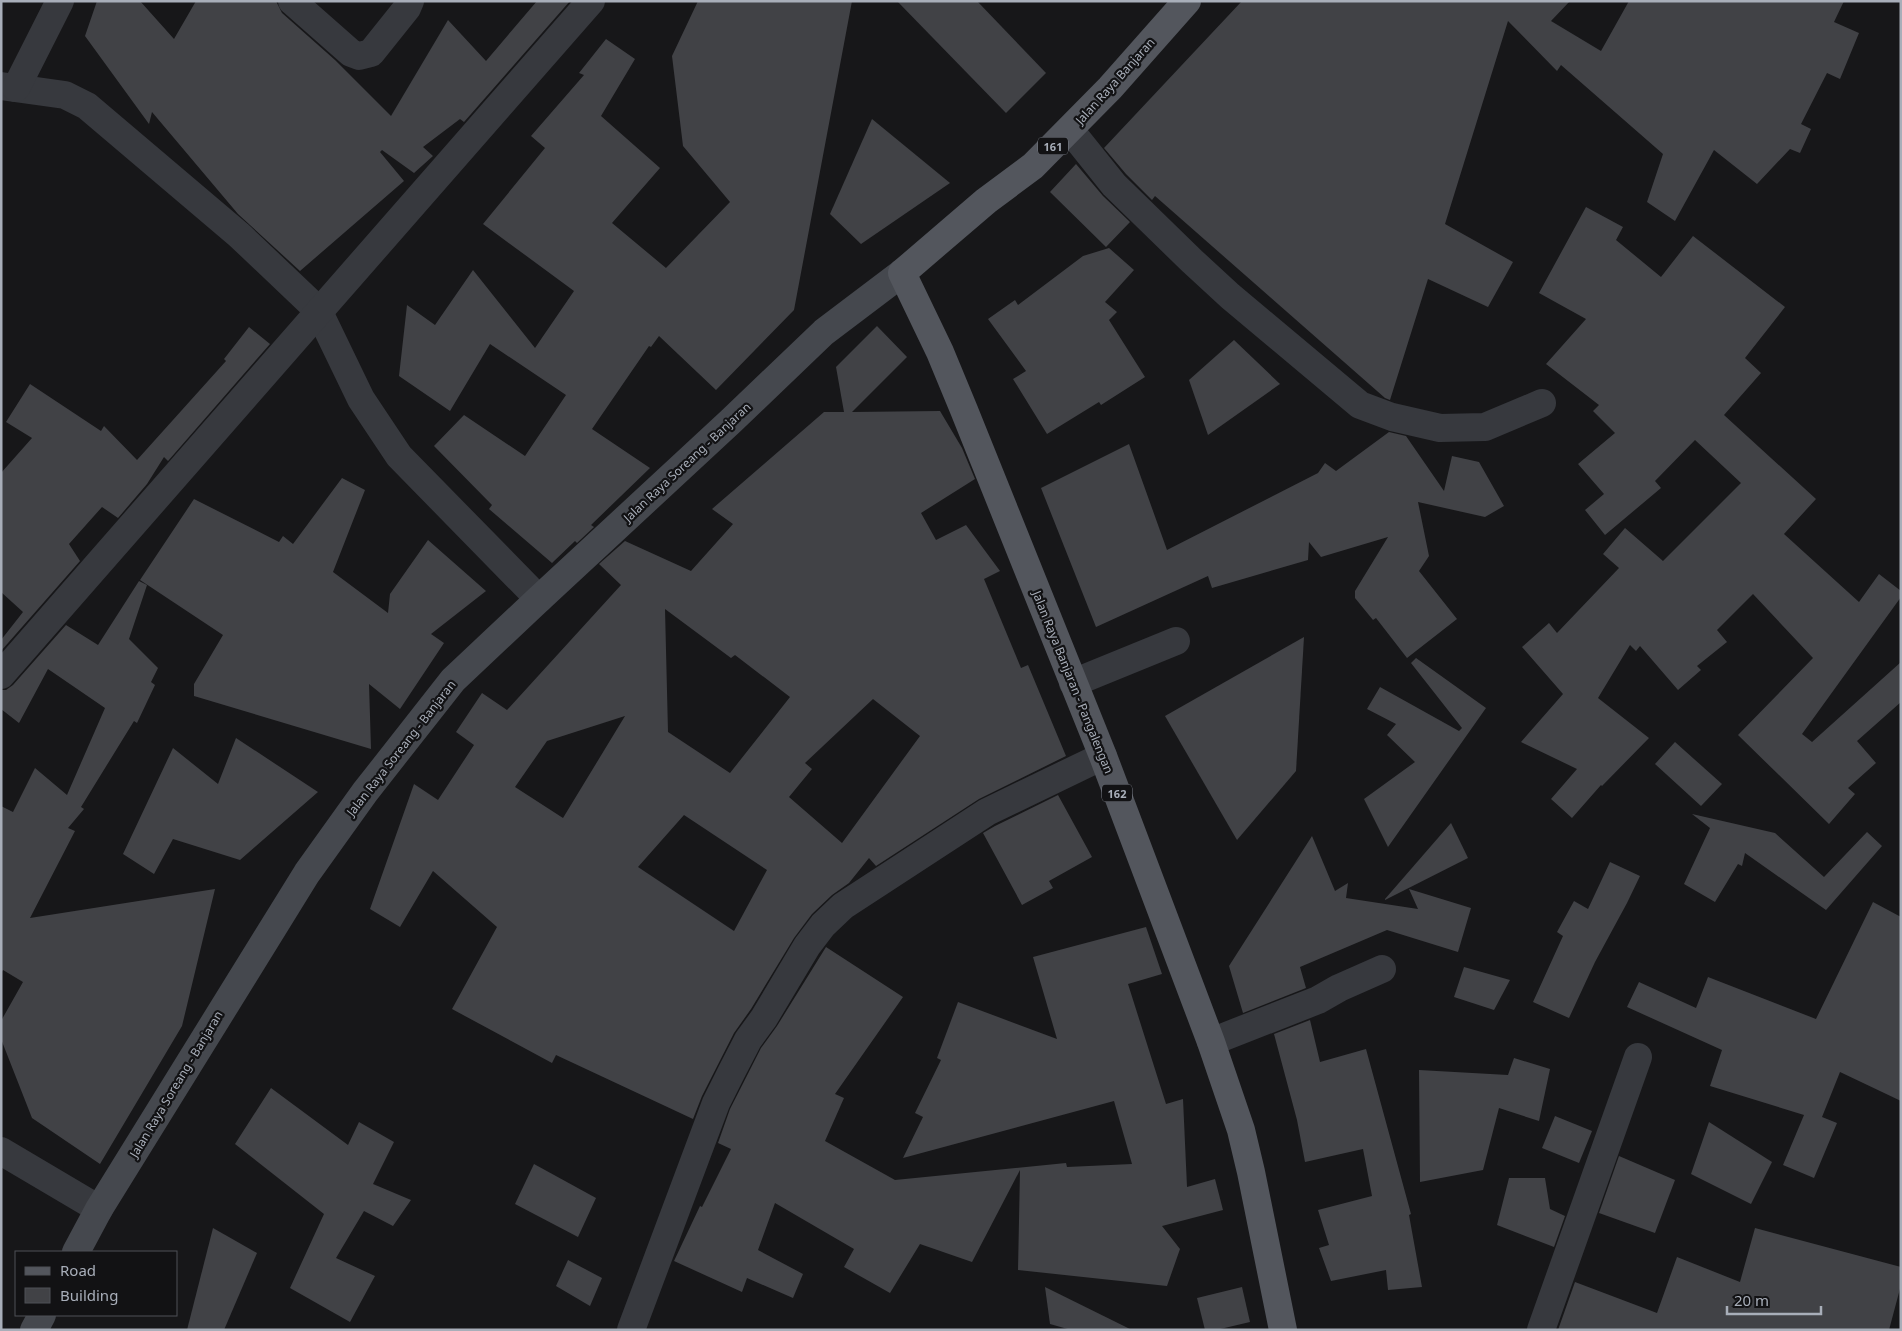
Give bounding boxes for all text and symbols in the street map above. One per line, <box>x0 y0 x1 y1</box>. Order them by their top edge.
street label: Jalan Raya Banjaran <box>1071 34 1159 129</box>
road number: 161 <box>1038 138 1068 154</box>
street label: Jalan Raya Soreang - Banjaran <box>619 398 754 526</box>
street label: Jalan Raya Banjaran - Pangalengan <box>1028 587 1118 776</box>
street label: Jalan Raya Soreang - Banjaran <box>342 677 459 820</box>
road number: 162 <box>1102 784 1132 801</box>
street label: Jalan Raya Soreang - Banjaran <box>125 1008 227 1161</box>
legend <box>15 1251 178 1316</box>
text: Road <box>60 1260 96 1280</box>
scale bar <box>1727 1284 1821 1316</box>
text: Building <box>60 1285 118 1305</box>
text: 20 m <box>1734 1290 1769 1310</box>

